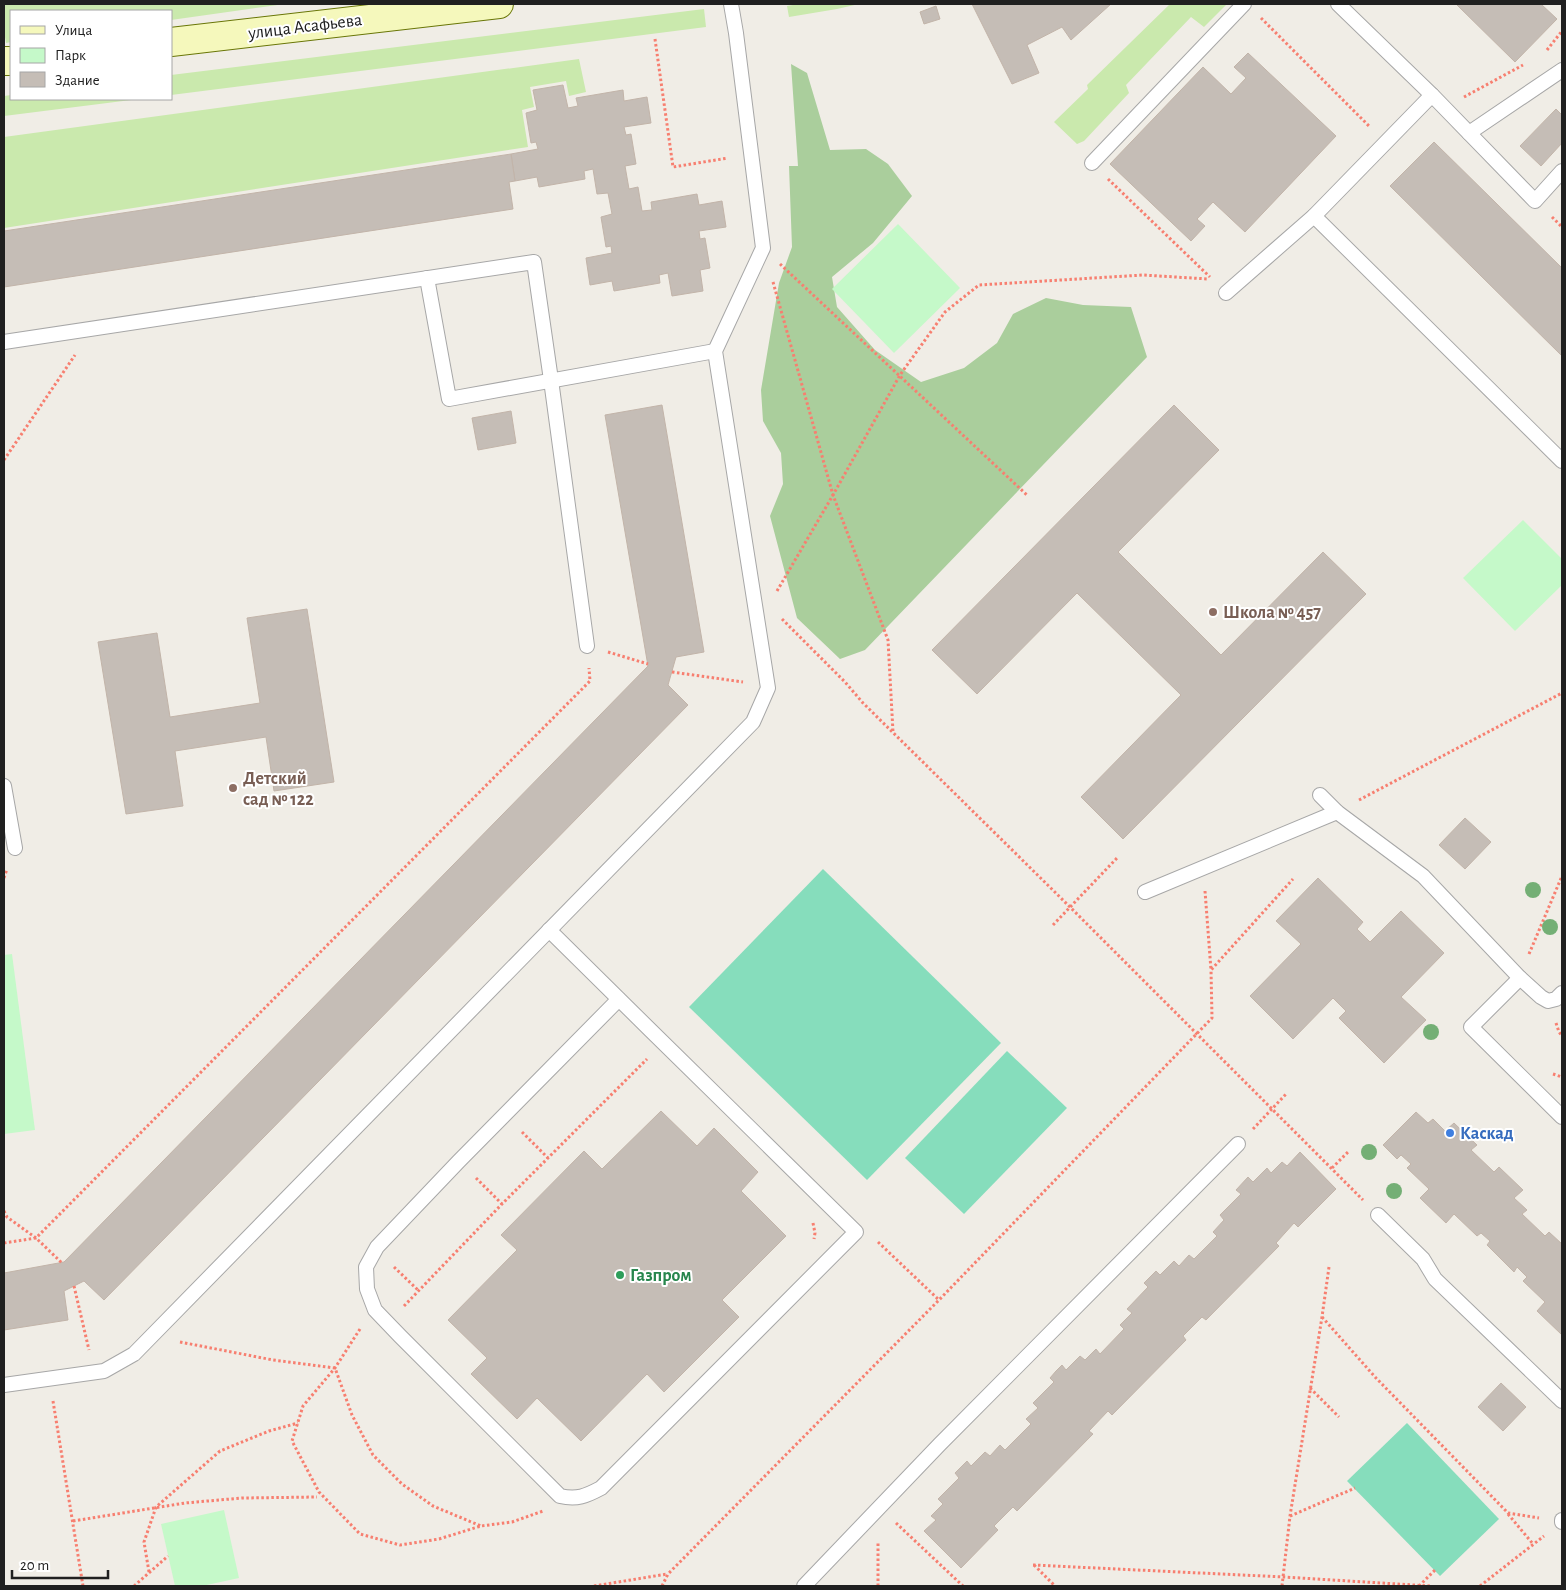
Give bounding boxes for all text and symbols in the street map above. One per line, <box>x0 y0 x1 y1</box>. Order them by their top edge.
legend <box>10 10 172 100</box>
street label: улица Асафьева <box>246 11 363 43</box>
text: Улица <box>55 23 92 38</box>
text: Парк <box>55 48 86 63</box>
text: Здание <box>55 73 100 88</box>
place label: Школа № 457 <box>1223 604 1321 622</box>
marker: Школа № 457 <box>1207 606 1219 618</box>
place label: Детский сад № 122 <box>243 770 314 809</box>
marker: Детский сад № 122 <box>227 782 239 794</box>
place label: Каскад <box>1460 1125 1514 1143</box>
marker: Каскад <box>1444 1127 1456 1139</box>
place label: Газпром <box>630 1267 692 1285</box>
marker: Газпром <box>614 1269 626 1281</box>
scale bar <box>12 1548 109 1580</box>
text: 20 m <box>20 1558 49 1573</box>

